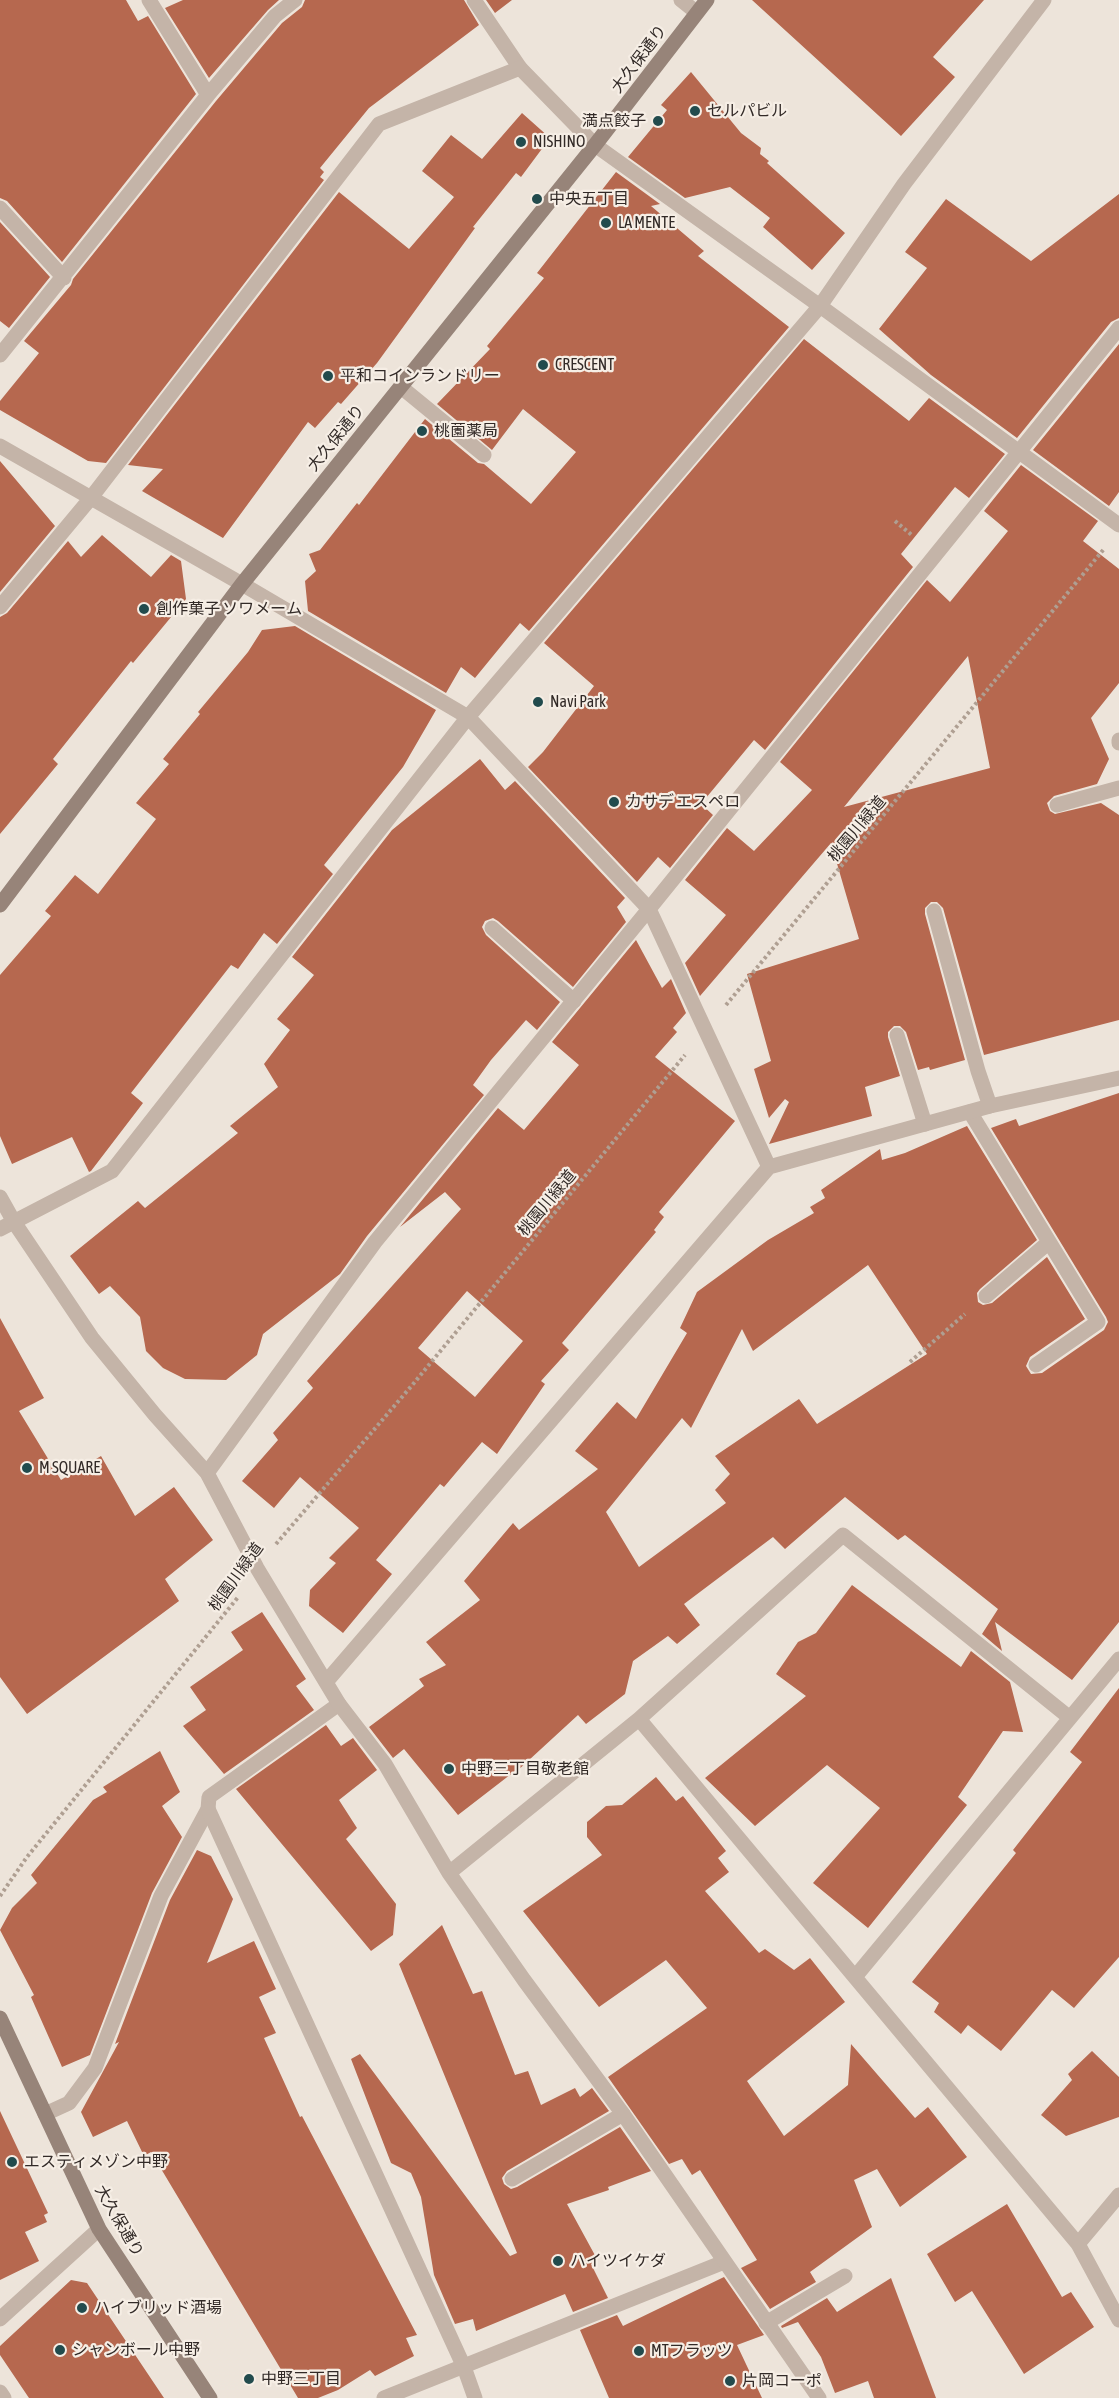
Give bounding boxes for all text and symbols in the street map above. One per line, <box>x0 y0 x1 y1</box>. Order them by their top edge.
street label: 大久保通り <box>607 21 671 97</box>
place label: セルパビル <box>707 101 787 121</box>
marker: セルパビル <box>688 104 702 118</box>
place label: 満点餃子 <box>582 111 646 131</box>
marker: 満点餃子 <box>651 114 665 128</box>
place label: NISHINO <box>533 132 585 152</box>
marker: NISHINO <box>514 135 528 149</box>
place label: 中央五丁目 <box>549 189 629 209</box>
marker: 中央五丁目 <box>530 192 544 206</box>
place label: LA MENTE <box>618 213 675 233</box>
marker: LA MENTE <box>599 216 613 230</box>
place label: CRESCENT <box>555 355 614 375</box>
marker: CRESCENT <box>536 358 550 372</box>
place label: 平和コインランドリー <box>340 366 500 386</box>
marker: 平和コインランドリー <box>321 369 335 383</box>
street label: 大久保通り <box>303 401 369 475</box>
place label: 桃薗薬局 <box>434 421 498 441</box>
marker: 桃薗薬局 <box>415 424 429 438</box>
place label: 創作菓子 ソワメーム <box>156 599 302 619</box>
marker: 創作菓子 ソワメーム <box>137 602 151 616</box>
place label: Navi Park <box>550 692 606 712</box>
marker: Navi Park <box>531 695 545 709</box>
place label: カサデ エスペロ <box>626 792 740 812</box>
street label: 桃園川緑道 <box>824 792 890 866</box>
marker: カサデ エスペロ <box>607 795 621 809</box>
street label: 桃園川緑道 <box>514 1166 580 1240</box>
place label: M SQUARE <box>39 1458 100 1478</box>
marker: M SQUARE <box>20 1461 34 1475</box>
street label: 桃園川緑道 <box>205 1539 267 1615</box>
place label: 中野三丁目敬老館 <box>461 1759 589 1779</box>
marker: 中野三丁目敬老館 <box>442 1762 456 1776</box>
place label: エスティメゾン中野 <box>24 2152 168 2172</box>
marker: エスティメゾン中野 <box>5 2155 19 2169</box>
street label: 大久保通り <box>91 2182 147 2260</box>
place label: ハイツイケダ <box>570 2251 666 2271</box>
marker: ハイツイケダ <box>551 2254 565 2268</box>
place label: ハイブリッド酒場 <box>94 2298 222 2318</box>
marker: ハイブリッド酒場 <box>75 2301 89 2315</box>
place label: シャンボール中野 <box>72 2340 200 2360</box>
place label: MTフラッツ <box>651 2341 733 2361</box>
marker: シャンボール中野 <box>53 2343 67 2357</box>
marker: MTフラッツ <box>632 2344 646 2358</box>
place label: 中野三丁目 <box>261 2369 341 2389</box>
place label: 片岡コーポ <box>742 2371 822 2391</box>
marker: 中野三丁目 <box>242 2372 256 2386</box>
marker: 片岡コーポ <box>723 2374 737 2388</box>

